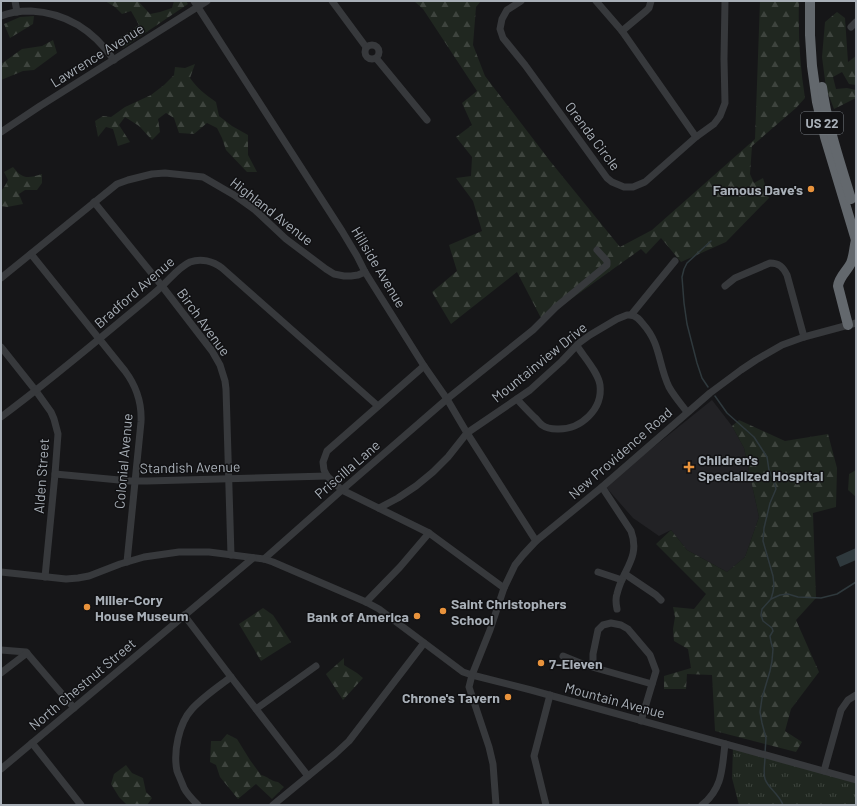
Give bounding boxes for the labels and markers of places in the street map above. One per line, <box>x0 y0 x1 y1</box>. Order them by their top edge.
place label: Famous Dave's <box>713 181 803 198</box>
marker: Famous Dave's <box>806 184 816 194</box>
place label: Children's Specialized Hospital <box>698 451 823 484</box>
marker: Children's Specialized Hospital <box>683 461 695 473</box>
place label: Miller-Cory House Museum <box>95 591 189 624</box>
place label: Saint Christophers School <box>451 595 567 628</box>
marker: Miller-Cory House Museum <box>82 602 92 612</box>
marker: Saint Christophers School <box>438 606 448 616</box>
place label: Bank of America <box>307 608 409 625</box>
marker: Bank of America <box>412 611 422 621</box>
place label: 7-Eleven <box>549 655 603 672</box>
marker: 7-Eleven <box>536 658 546 668</box>
place label: Chrone's Tavern <box>402 689 500 706</box>
marker: Chrone's Tavern <box>503 692 513 702</box>

